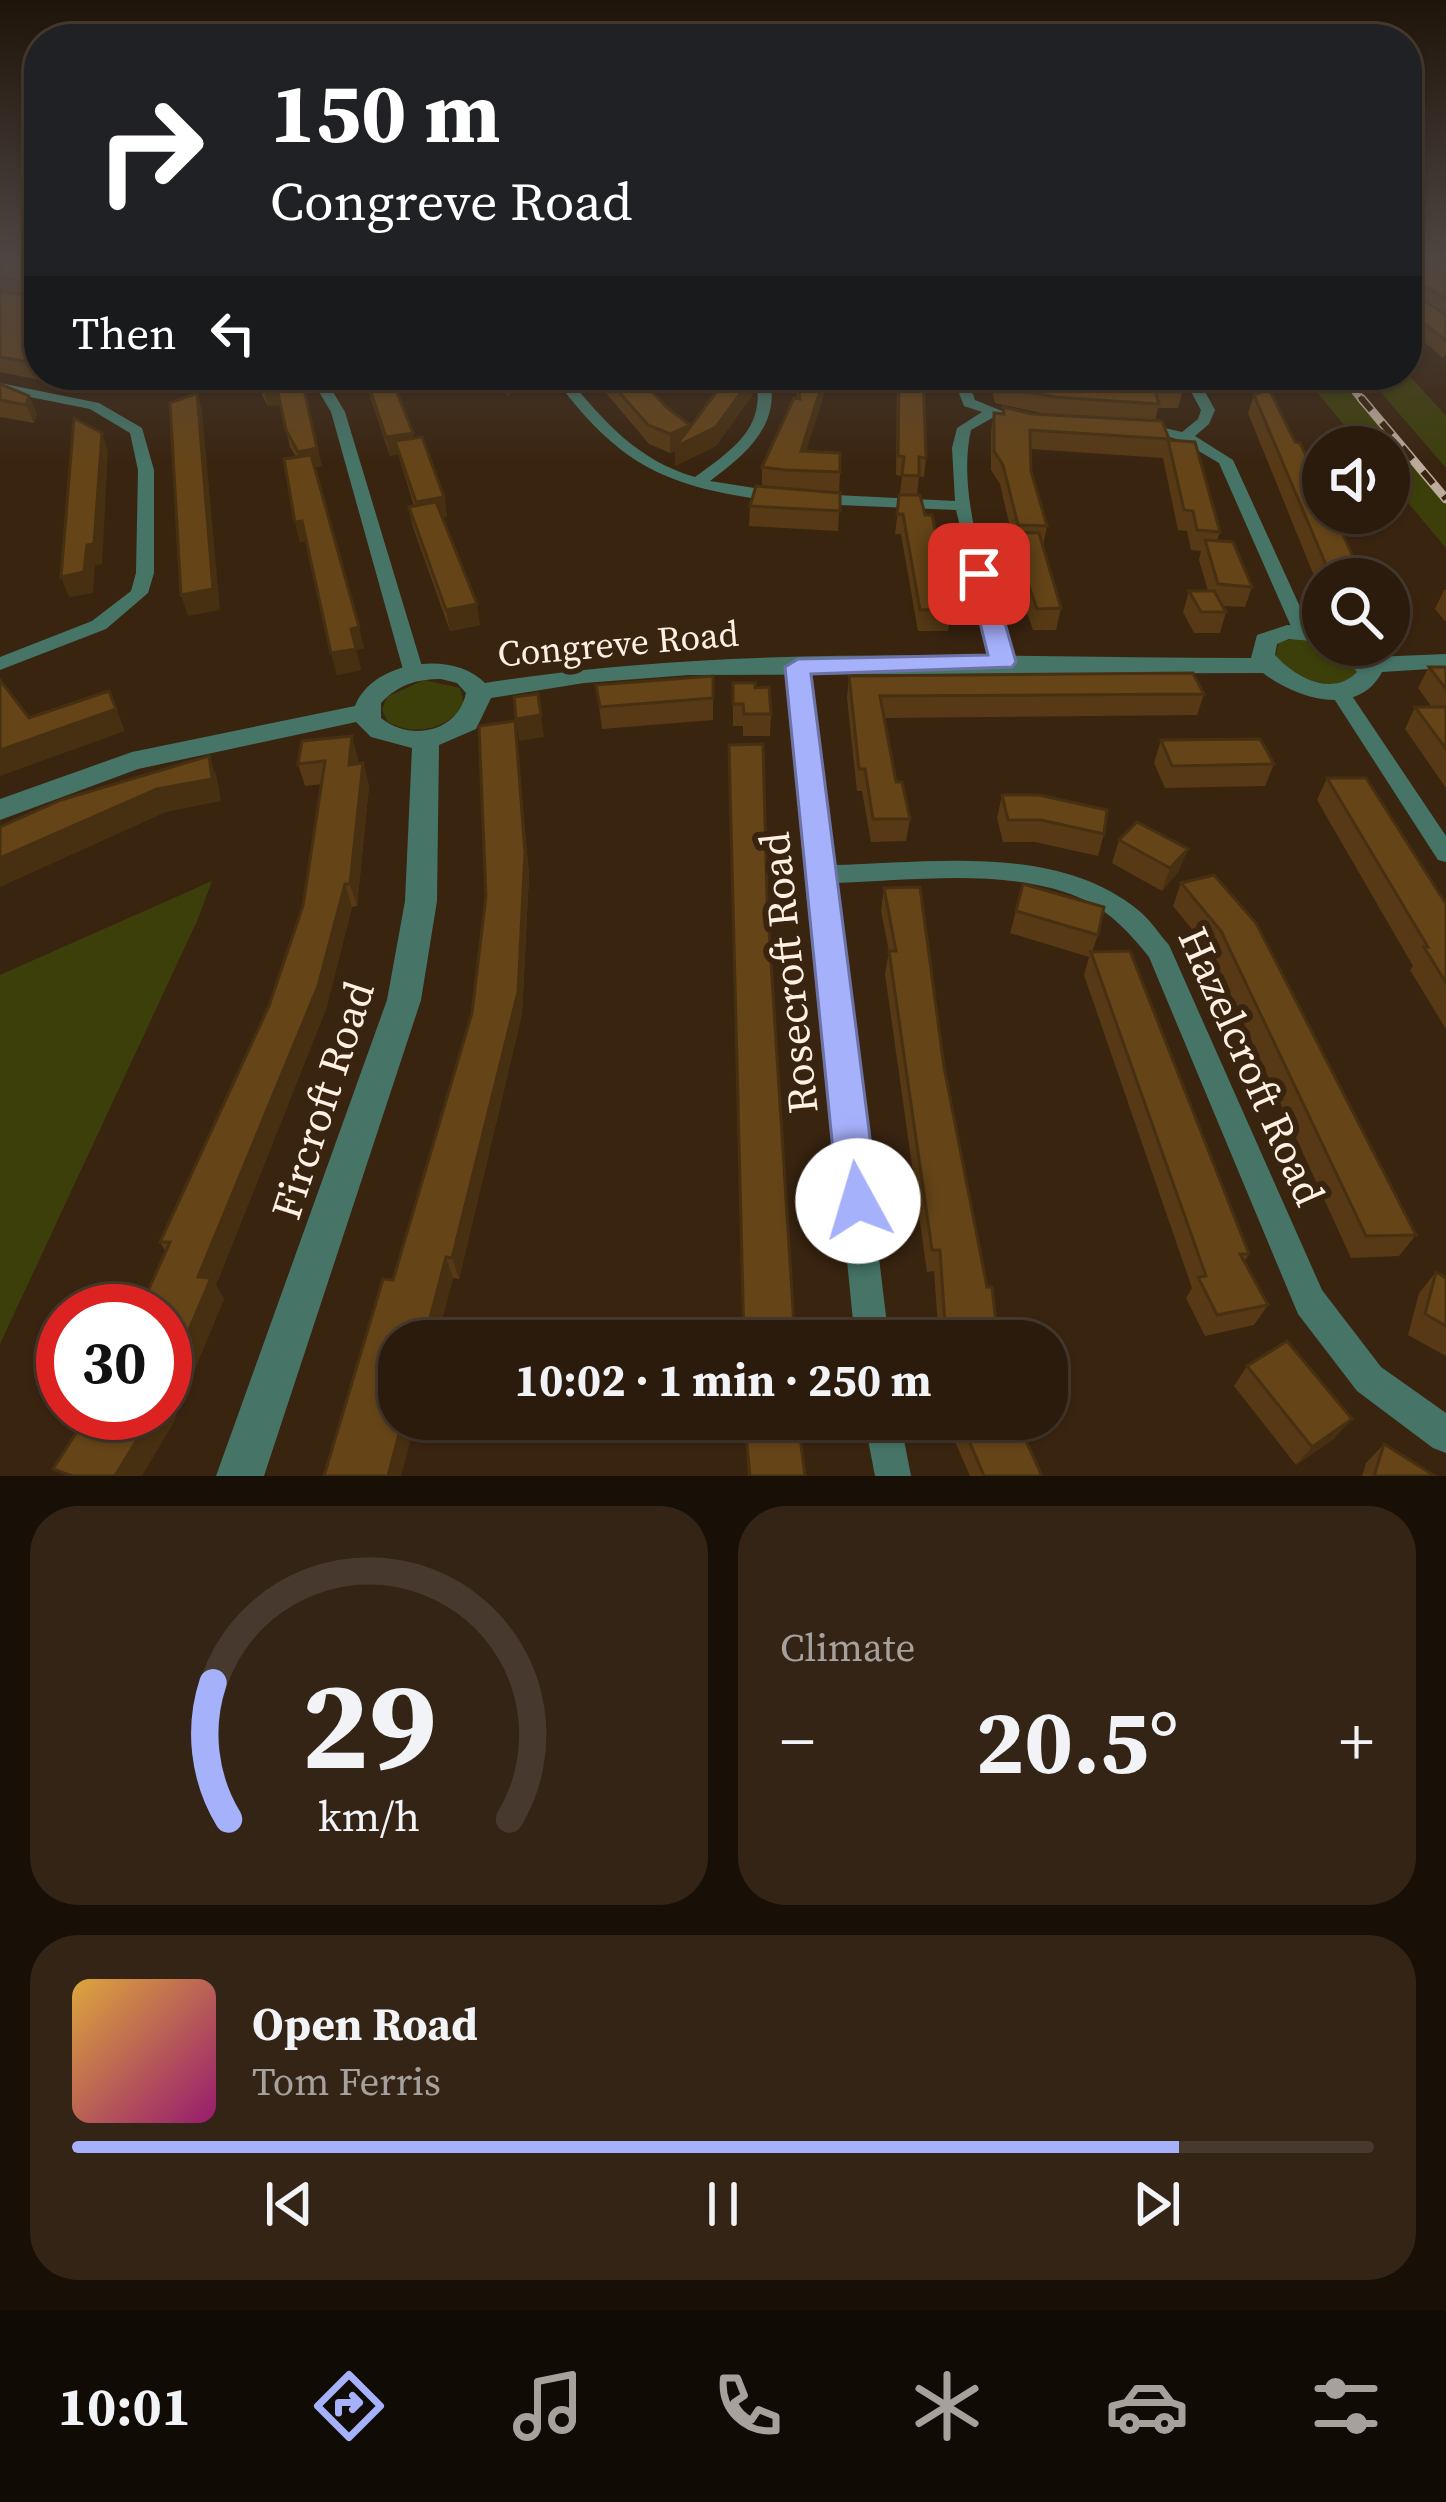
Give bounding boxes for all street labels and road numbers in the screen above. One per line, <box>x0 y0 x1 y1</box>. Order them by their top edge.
street label: Congreve Road <box>496 609 741 678</box>
street label: Rosecroft Road <box>744 829 832 1117</box>
street label: Hazelcroft Road <box>1165 918 1339 1215</box>
street label: Fircroft Road <box>256 974 388 1226</box>

